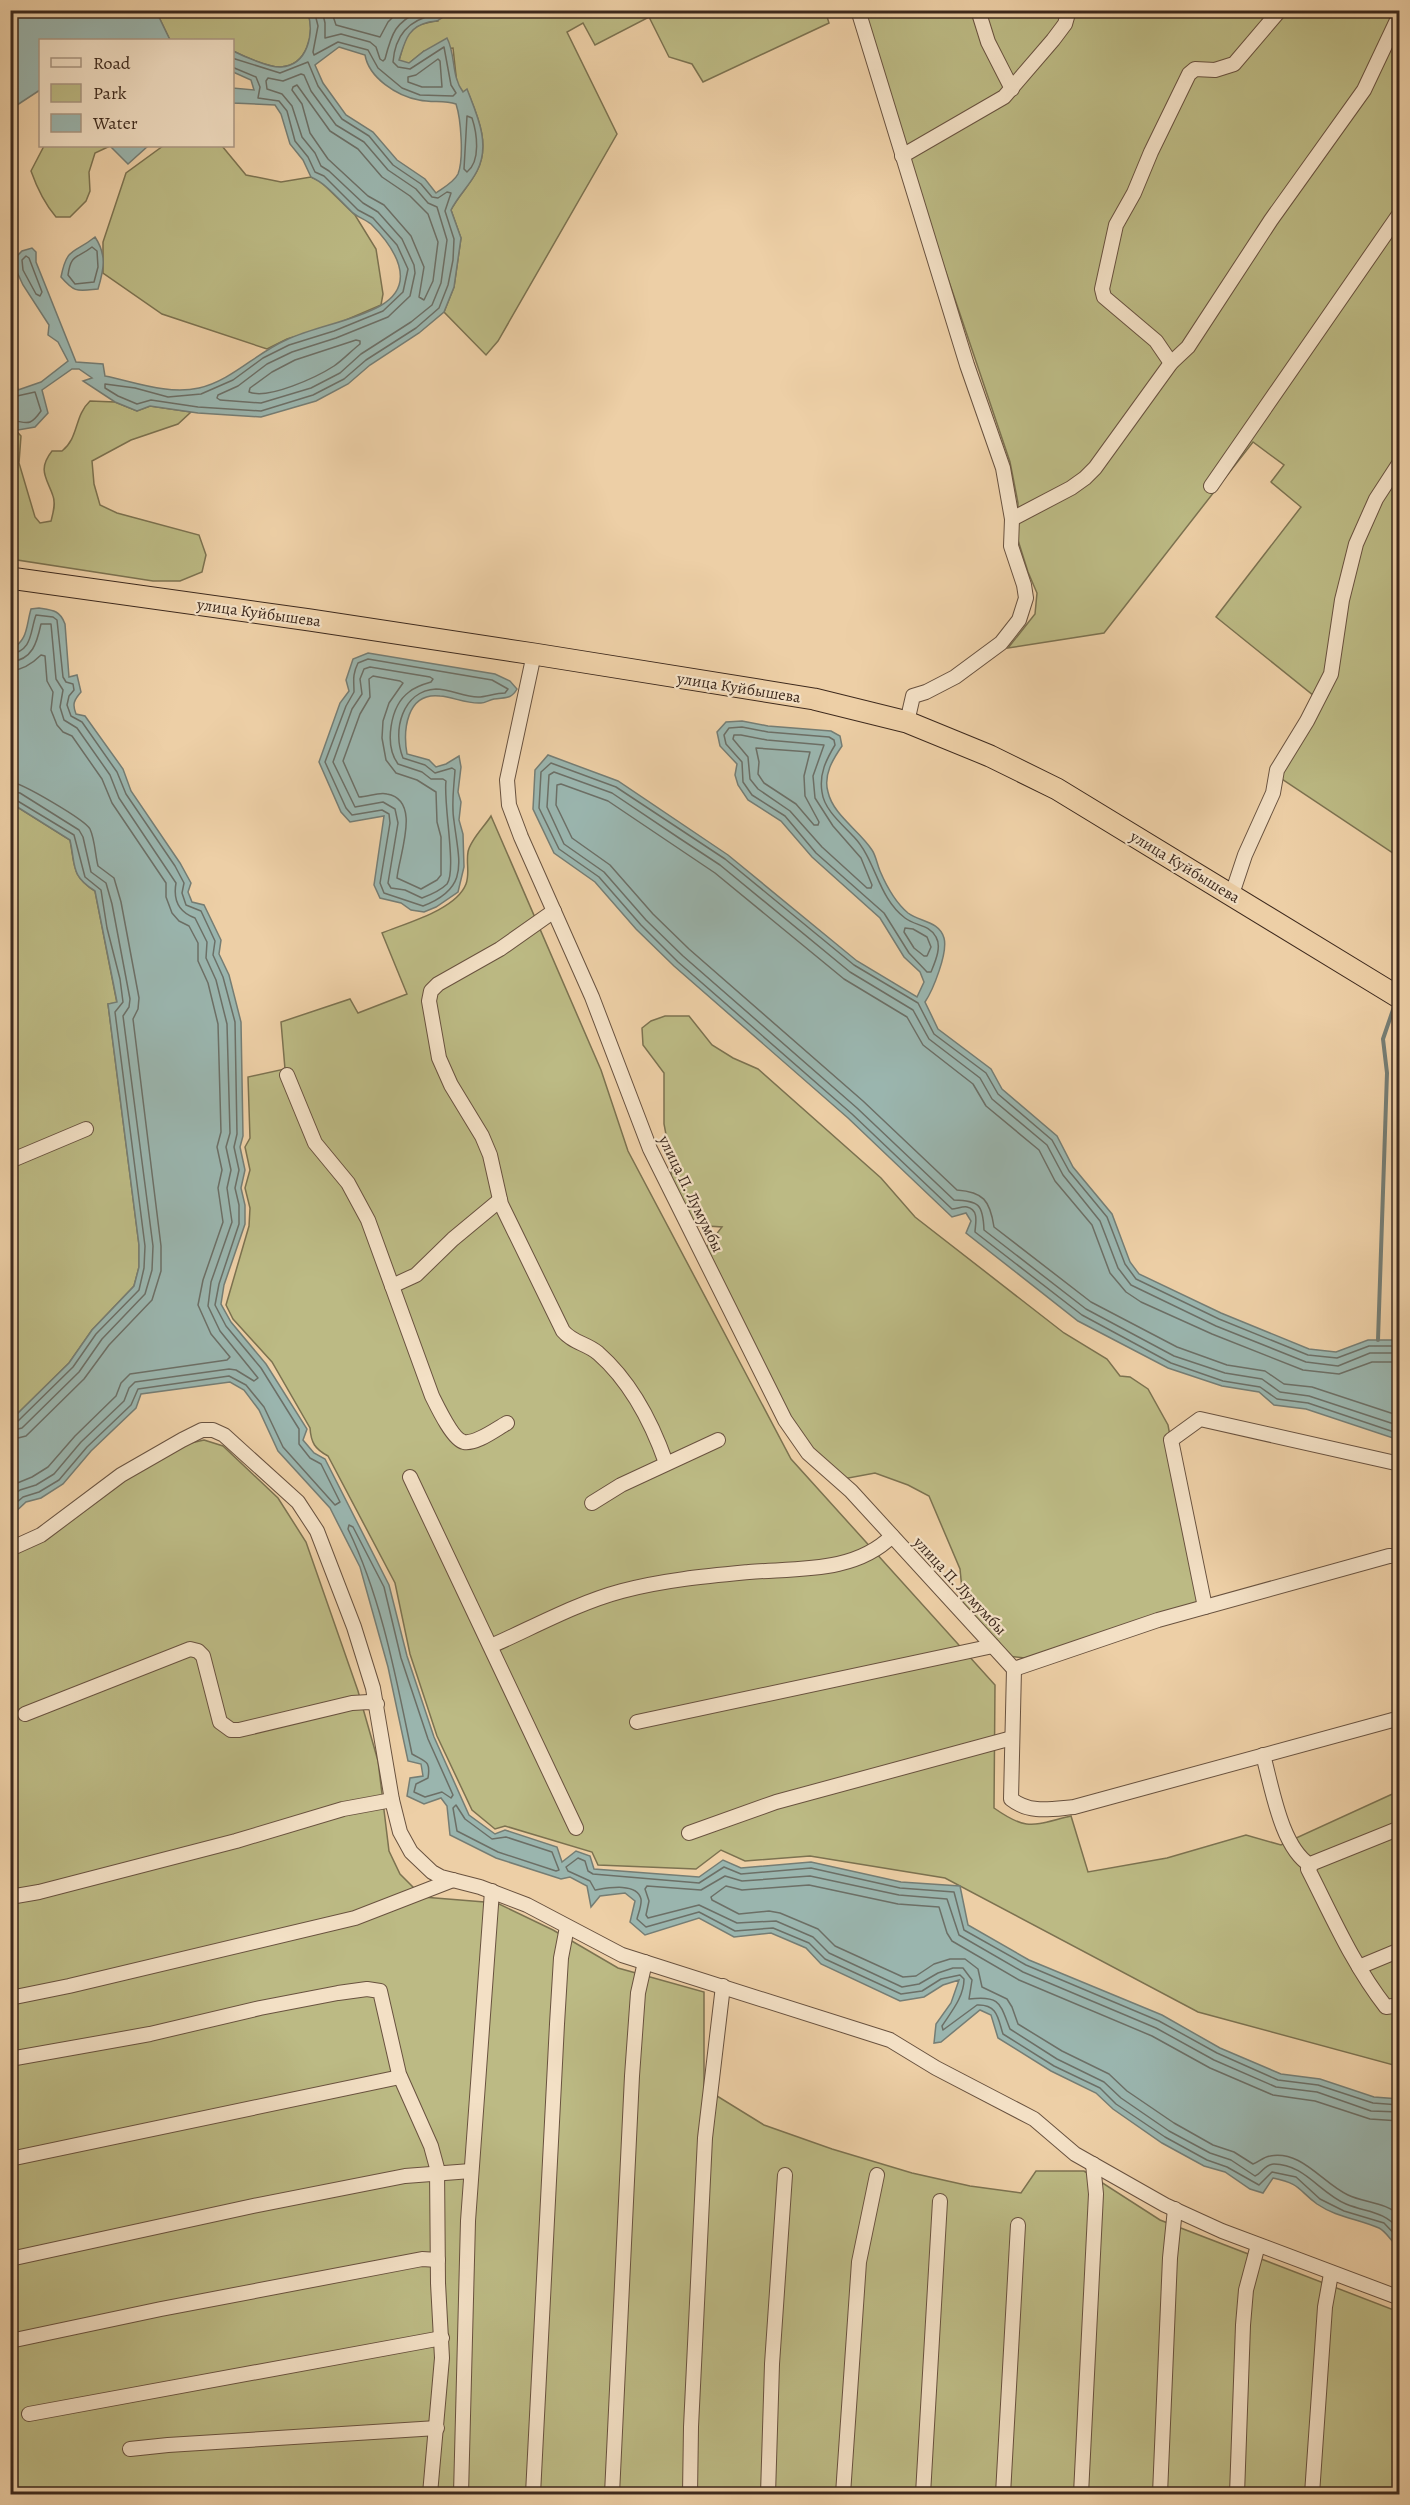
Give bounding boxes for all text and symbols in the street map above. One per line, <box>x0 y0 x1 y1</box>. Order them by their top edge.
legend <box>39 39 234 147</box>
text: Road <box>93 51 131 75</box>
text: Park <box>93 81 127 105</box>
text: Water <box>92 111 138 135</box>
street label: улица Куйбышева <box>195 593 323 633</box>
street label: улица Куйбышева <box>675 667 803 709</box>
street label: улица Куйбышева <box>1125 825 1245 909</box>
street label: улица П. Лумумбы <box>653 1131 729 1256</box>
street label: улица П. Лумумбы <box>908 1531 1012 1640</box>

